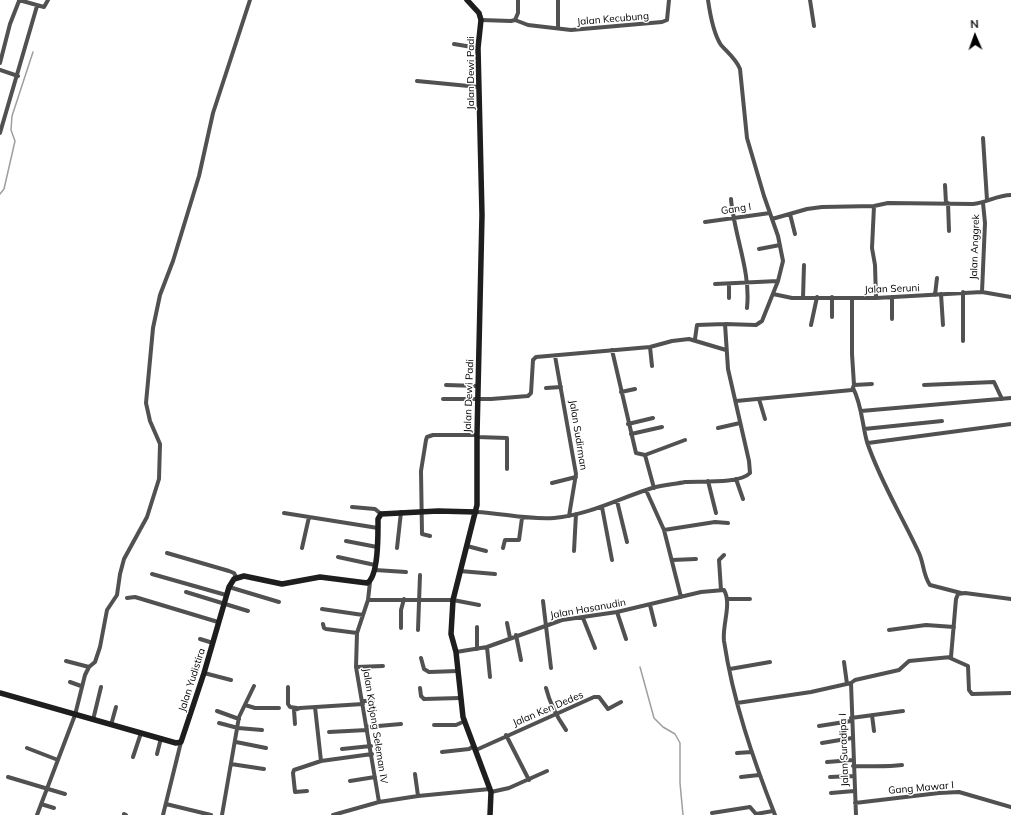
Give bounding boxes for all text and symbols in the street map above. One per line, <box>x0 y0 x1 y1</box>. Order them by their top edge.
street label: Jalan Kecubung <box>577 10 649 28</box>
north arrow <box>955 16 995 56</box>
text: N <box>970 17 979 31</box>
street label: Jalan Dewi Padi <box>465 36 477 110</box>
street label: Gang I <box>720 201 752 217</box>
street label: Jalan Anggrek <box>968 214 982 280</box>
street label: Jalan Seruni <box>864 282 920 296</box>
street label: Jalan Dewi Padi <box>462 359 476 433</box>
street label: Jalan Sudirman <box>567 399 589 471</box>
street label: Jalan Hasanudin <box>549 596 627 622</box>
street label: Jalan Yudistira <box>176 647 208 713</box>
street label: Jalan Katjong Seleman IV <box>360 667 390 785</box>
street label: Jalan Ken Dedes <box>511 689 585 729</box>
street label: Jalan Suradipa I <box>837 713 851 787</box>
street label: Gang Mawar I <box>888 779 954 797</box>

